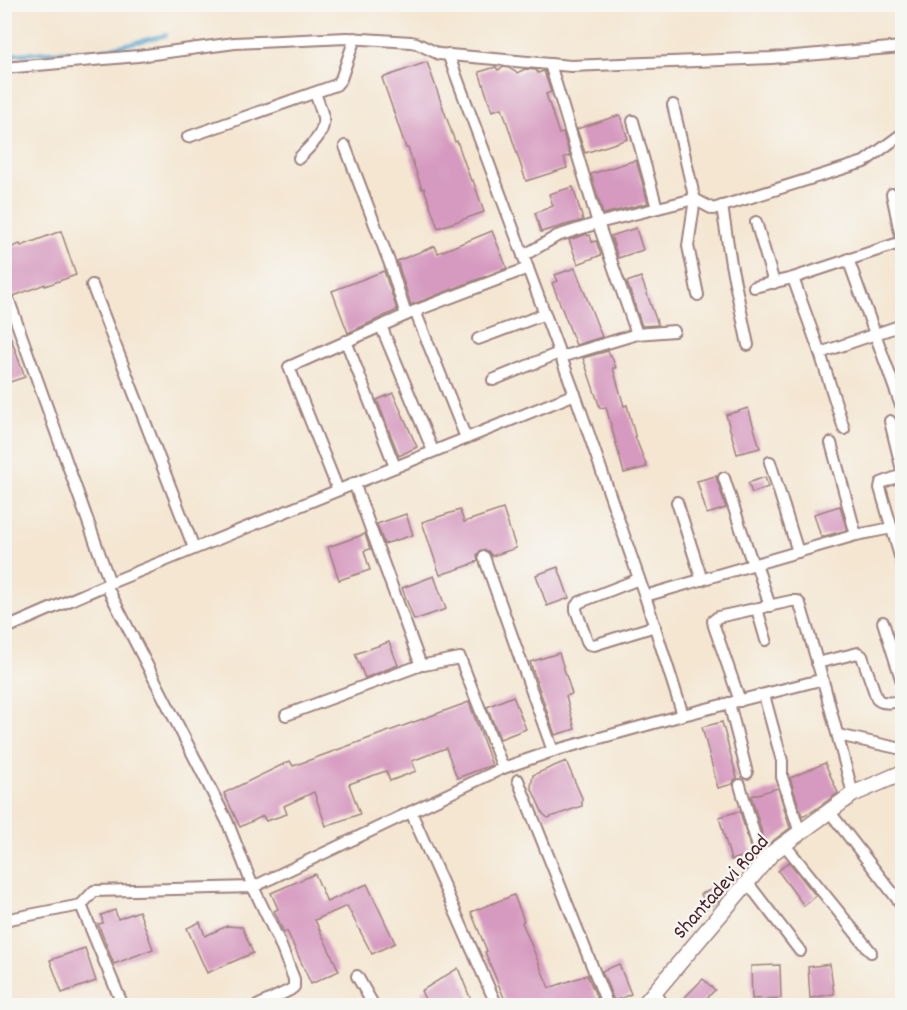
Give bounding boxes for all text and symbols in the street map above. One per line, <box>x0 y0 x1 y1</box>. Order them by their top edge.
street label: Shantadevi Road <box>667 829 777 947</box>

